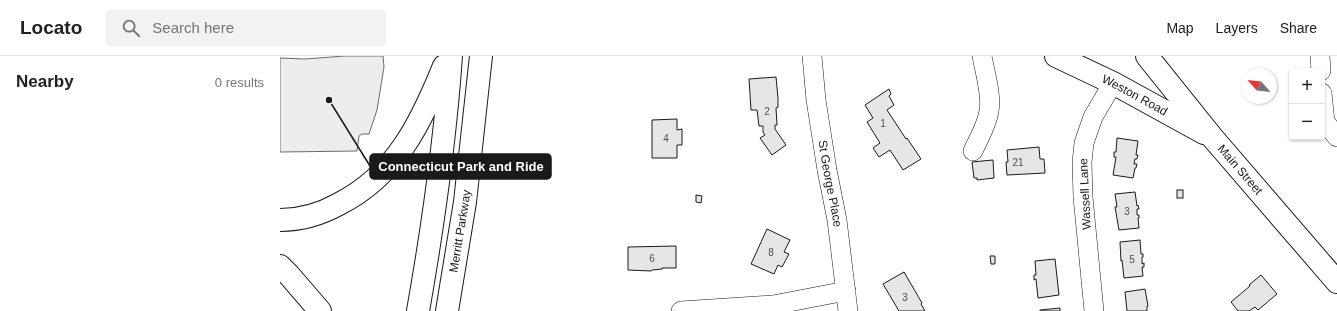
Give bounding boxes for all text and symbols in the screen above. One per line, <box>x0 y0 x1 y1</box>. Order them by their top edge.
search box <box>106 10 386 46</box>
text: Locato <box>20 17 82 38</box>
icon: search <box>120 17 142 39</box>
text: Search here <box>152 19 234 36</box>
text: Map <box>1166 20 1194 36</box>
text: Layers <box>1216 20 1258 36</box>
text: Share <box>1280 20 1317 36</box>
north arrow <box>1241 68 1277 104</box>
map controls <box>1289 68 1325 140</box>
button: + <box>1289 68 1325 104</box>
text: Nearby <box>16 72 74 91</box>
street label: Weston Road <box>1100 72 1170 119</box>
text: 0 results <box>215 75 264 90</box>
button: − <box>1289 104 1325 140</box>
house number: 2 <box>764 106 770 117</box>
house number: 1 <box>880 118 886 129</box>
house number: 4 <box>663 133 669 144</box>
street label: St George Place <box>815 139 845 228</box>
street label: Main Street <box>1215 142 1266 198</box>
callout: Connecticut Park and Ride <box>370 154 551 179</box>
house number: 21 <box>1012 157 1024 168</box>
street label: Wassell Lane <box>1076 158 1094 230</box>
text: Connecticut Park and Ride <box>378 159 544 174</box>
street label: Merritt Parkway <box>446 189 473 273</box>
house number: 3 <box>1124 206 1130 217</box>
house number: 8 <box>768 247 774 258</box>
house number: 6 <box>649 253 655 264</box>
house number: 5 <box>1129 254 1135 265</box>
house number: 3 <box>902 292 908 303</box>

